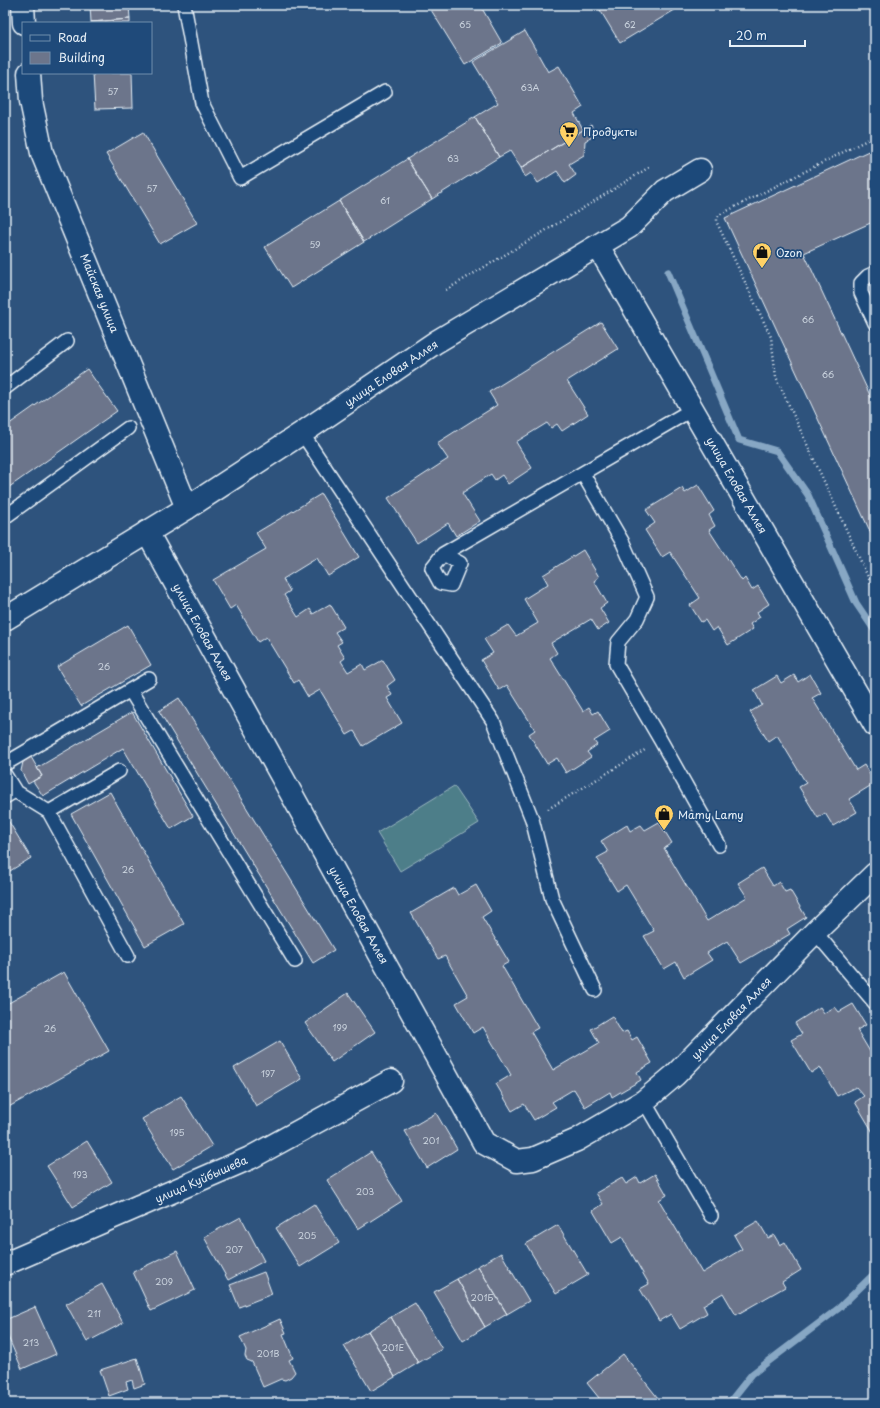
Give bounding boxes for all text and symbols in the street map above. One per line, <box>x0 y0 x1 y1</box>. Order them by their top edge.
house number: 65 <box>459 17 471 31</box>
house number: 62 <box>624 17 636 31</box>
legend <box>22 22 152 74</box>
scale bar <box>730 22 805 48</box>
text: 20 m <box>736 26 767 44</box>
text: Road <box>58 28 87 46</box>
text: Building <box>58 48 105 66</box>
house number: 63А <box>521 80 540 94</box>
house number: 57 <box>108 84 118 98</box>
supermarket icon: Продукты <box>558 120 580 148</box>
place label: Продукты <box>583 123 637 140</box>
house number: 63 <box>447 151 459 165</box>
house number: 57 <box>147 181 157 195</box>
house number: 61 <box>380 193 390 207</box>
house number: 59 <box>309 237 321 251</box>
shop icon: Ozon <box>751 241 773 269</box>
place label: Ozon <box>776 244 802 261</box>
street label: Майская улица <box>76 251 124 335</box>
house number: 66 <box>802 312 814 326</box>
street label: улица Еловая Аллея <box>341 335 441 411</box>
house number: 66 <box>822 367 834 381</box>
street label: улица Еловая Аллея <box>702 433 772 537</box>
street label: улица Еловая Аллея <box>169 580 237 684</box>
house number: 26 <box>98 659 110 673</box>
shop icon: Mamy Lamy <box>653 803 675 831</box>
place label: Mamy Lamy <box>678 806 744 823</box>
house number: 26 <box>122 862 134 876</box>
street label: улица Еловая Аллея <box>325 863 393 967</box>
street label: улица Еловая Аллея <box>687 973 775 1063</box>
house number: 199 <box>333 1020 348 1034</box>
house number: 26 <box>44 1021 56 1035</box>
house number: 197 <box>261 1066 275 1080</box>
house number: 195 <box>169 1125 185 1139</box>
house number: 201 <box>423 1133 439 1147</box>
street label: улица Куйбышева <box>152 1151 250 1207</box>
house number: 193 <box>72 1167 88 1181</box>
house number: 203 <box>356 1184 374 1198</box>
house number: 205 <box>298 1228 316 1242</box>
house number: 207 <box>225 1242 243 1256</box>
house number: 209 <box>155 1274 173 1288</box>
house number: 201Б <box>471 1290 494 1304</box>
house number: 211 <box>87 1306 101 1320</box>
house number: 213 <box>23 1335 39 1349</box>
house number: 201Е <box>382 1340 405 1354</box>
house number: 201В <box>257 1346 279 1360</box>

